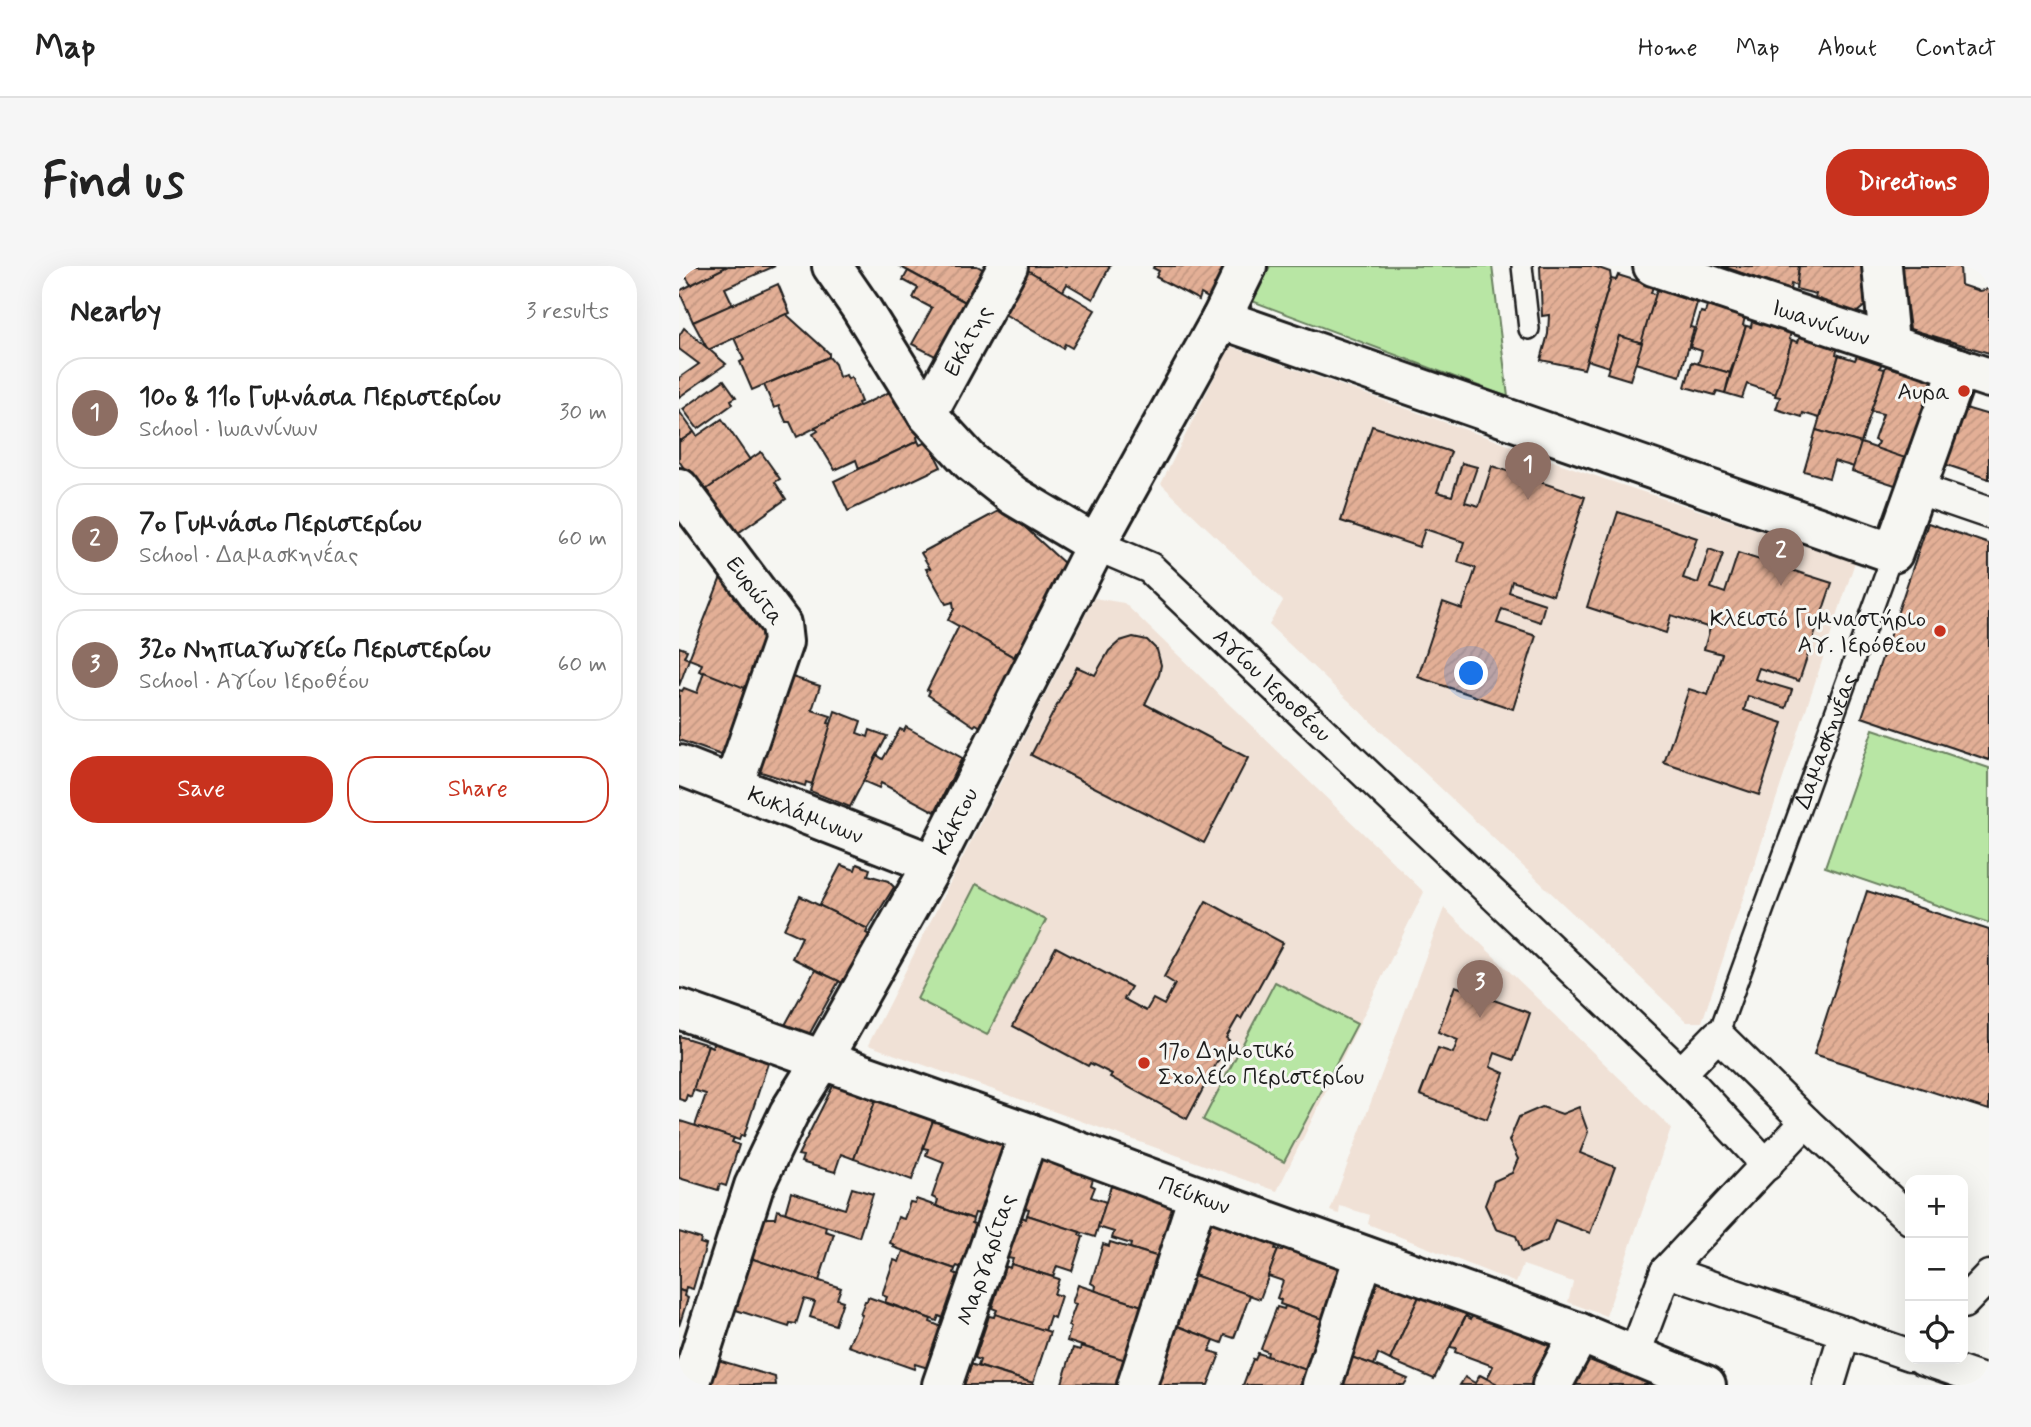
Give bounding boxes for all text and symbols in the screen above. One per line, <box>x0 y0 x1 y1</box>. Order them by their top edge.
text: Map <box>35 26 95 70</box>
text: Home <box>1638 33 1698 64</box>
text: Map <box>1736 33 1780 64</box>
text: About <box>1818 33 1877 64</box>
text: Contact <box>1915 33 1996 64</box>
button: Directions <box>1826 149 1989 216</box>
text: Find us <box>42 150 185 215</box>
text: Nearby <box>70 292 161 331</box>
street label: Ιωαννίνων <box>1767 294 1873 354</box>
text: 3 results <box>526 297 609 327</box>
street label: Εκάτης <box>938 301 1001 382</box>
place label: Αυρα <box>1897 378 1950 408</box>
text: 10ο & 11ο Γυμνάσια Περιστερίου <box>139 381 501 415</box>
marker: Αυρα <box>1956 383 1972 399</box>
text: 1 <box>90 398 100 428</box>
text: 30 m <box>559 398 607 428</box>
text: School · Ιωαννίνων <box>139 415 318 445</box>
pin: 1 <box>1505 442 1551 500</box>
text: 7ο Γυμνάσιο Περιστερίου <box>139 507 422 541</box>
text: 2 <box>89 524 101 554</box>
text: 60 m <box>558 524 607 554</box>
pin: 2 <box>1758 528 1804 586</box>
text: School · Δαμασκηνέας <box>139 541 358 571</box>
street label: Ευρώτα <box>718 551 790 632</box>
place label: Κλειστό Γυμναστήριο Αγ. Ιερόθεου <box>1710 605 1926 661</box>
street label: Αγίου Ιεροθέου <box>1206 623 1337 750</box>
marker: Κλειστό Γυμναστήριο Αγ. Ιερόθεου <box>1932 623 1948 639</box>
text: 32ο Νηπιαγωγείο Περιστερίου <box>139 633 491 667</box>
text: 3 <box>90 650 100 680</box>
text: 60 m <box>558 650 607 680</box>
your location <box>1454 656 1488 690</box>
text: School · Αγίου Ιεροθέου <box>139 667 369 697</box>
street label: Δαμασκηνέας <box>1788 670 1865 813</box>
button: Save <box>70 756 333 823</box>
button: Share <box>347 756 609 823</box>
street label: Κυκλάμινων <box>743 780 867 852</box>
street label: Κάκτου <box>927 783 986 861</box>
pin: 3 <box>1457 960 1503 1018</box>
place label: 17ο Δημοτικό Σχολείο Περιστερίου <box>1158 1037 1364 1093</box>
marker: 17ο Δημοτικό Σχολείο Περιστερίου <box>1136 1055 1152 1071</box>
street label: Πεύκων <box>1154 1170 1234 1223</box>
map controls <box>1905 1175 1968 1364</box>
button: + <box>1905 1175 1968 1238</box>
street label: Μαργαρίτας <box>951 1190 1024 1330</box>
button: − <box>1905 1238 1968 1301</box>
button: locate <box>1905 1301 1968 1364</box>

